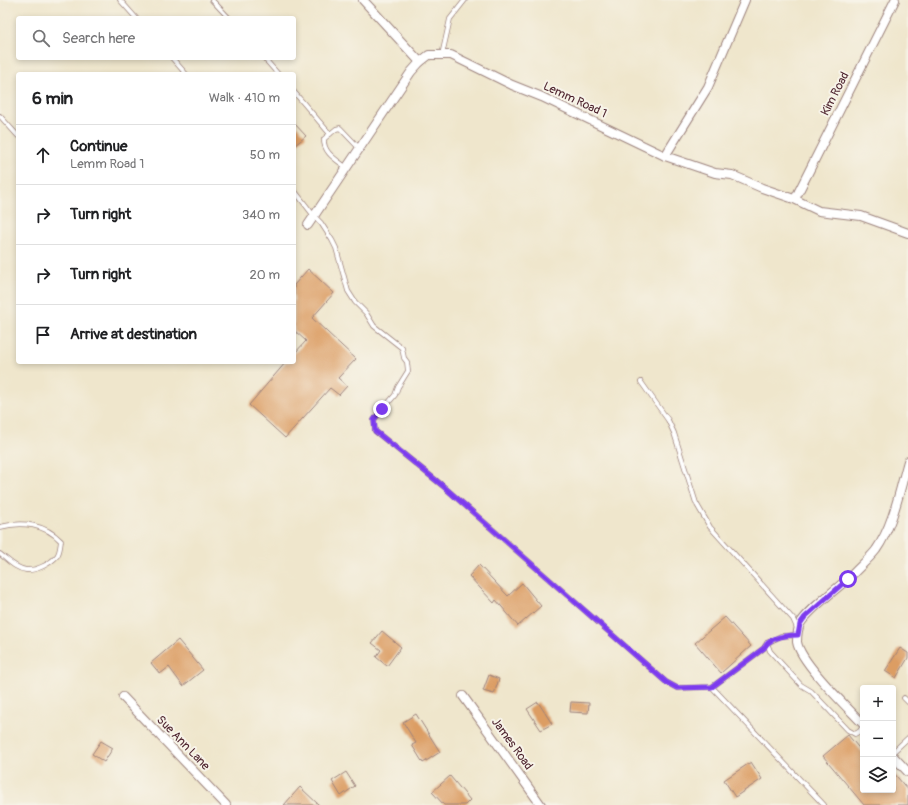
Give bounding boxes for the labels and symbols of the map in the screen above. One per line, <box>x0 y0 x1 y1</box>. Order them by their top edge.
street label: Kim Road <box>818 69 852 118</box>
street label: Lemm Road 1 <box>541 79 609 121</box>
route end <box>373 400 391 418</box>
route start <box>839 570 857 588</box>
street label: Sue Ann Lane <box>153 713 213 774</box>
street label: James Road <box>488 715 536 773</box>

